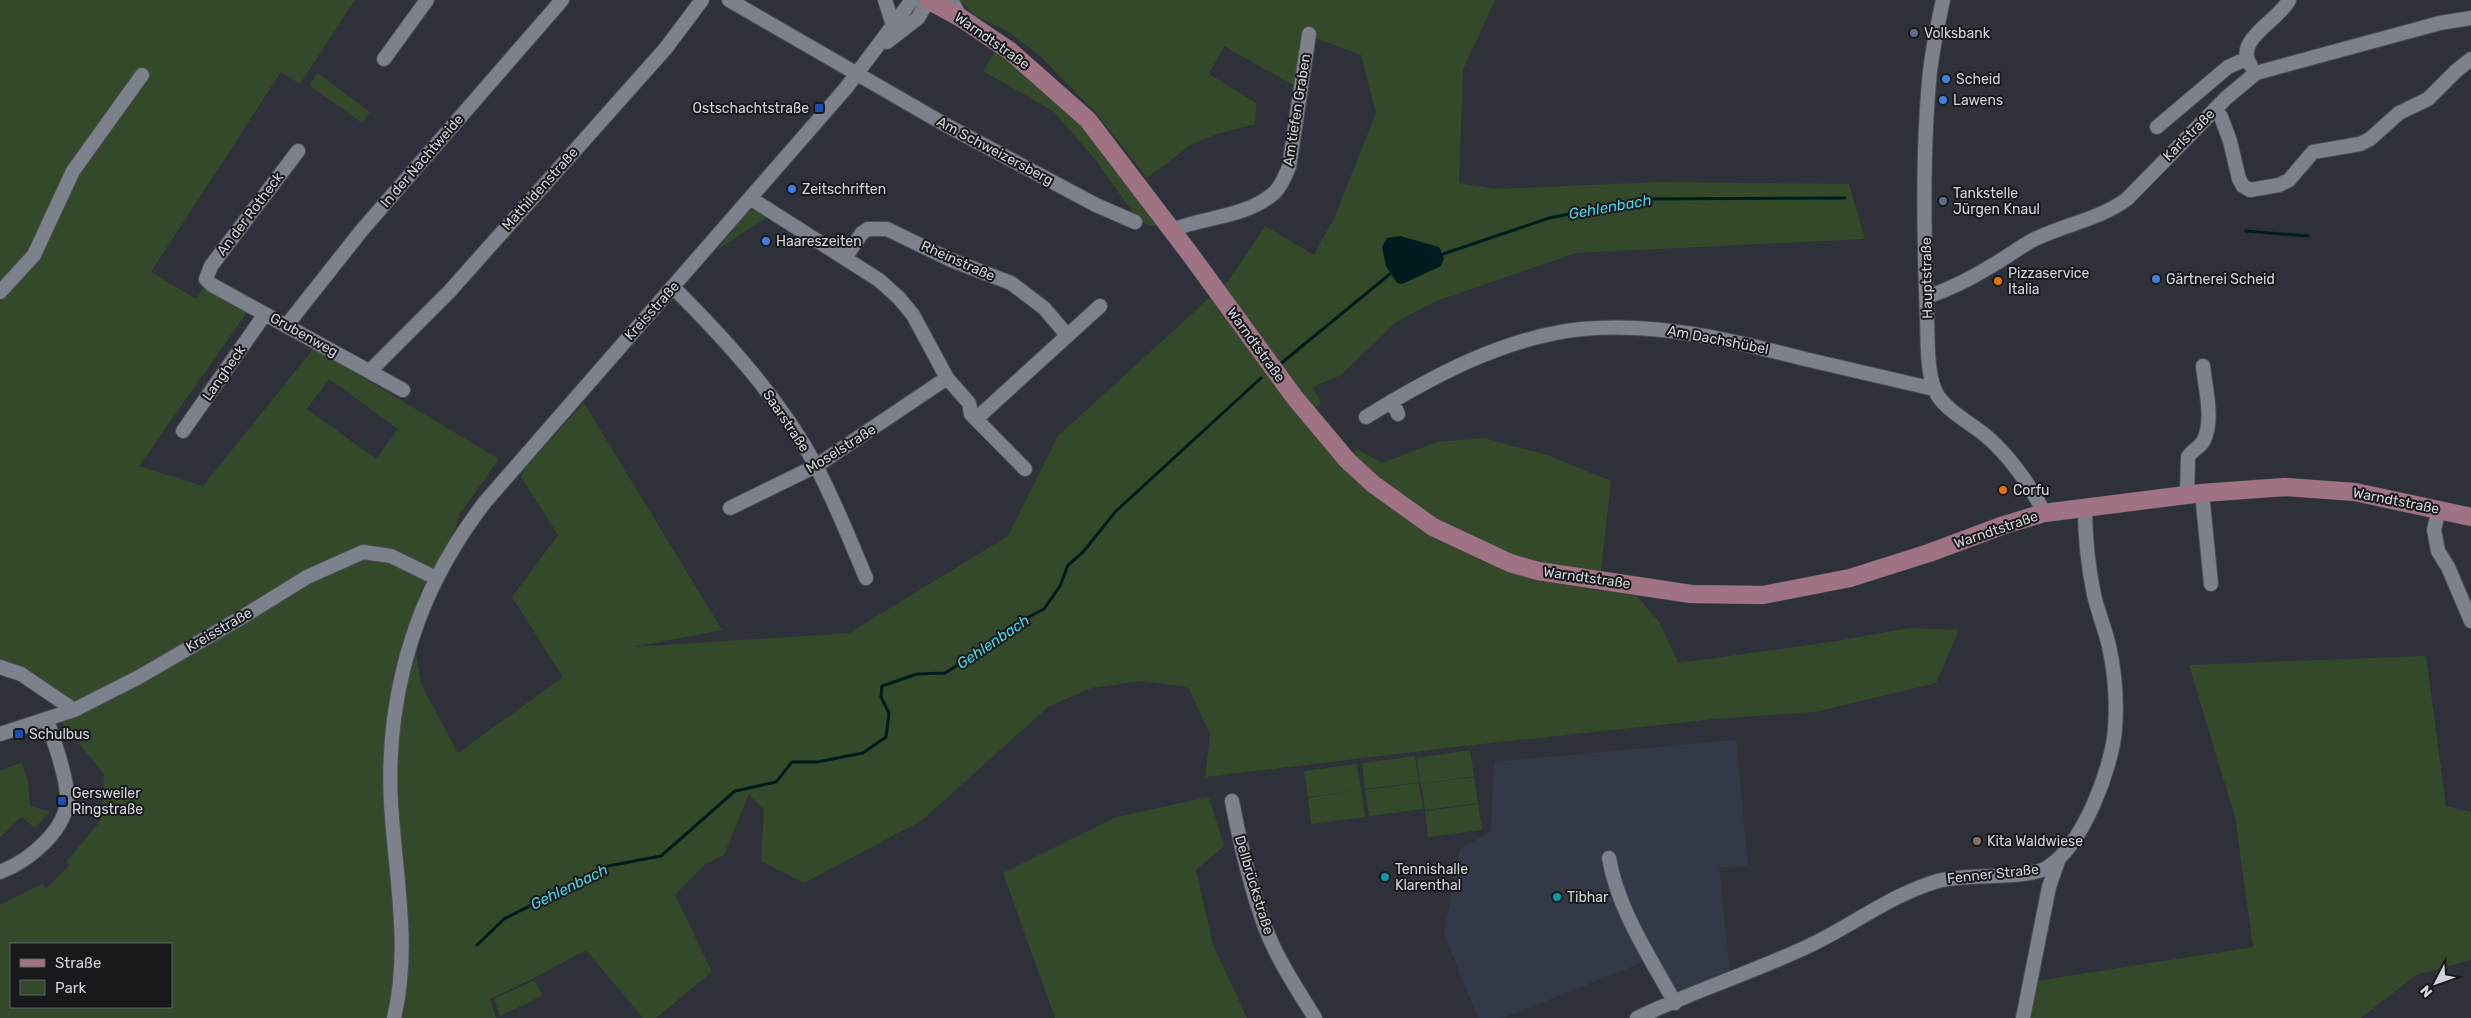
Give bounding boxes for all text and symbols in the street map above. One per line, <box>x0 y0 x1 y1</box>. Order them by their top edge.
street label: Warndtstraße <box>951 9 1033 73</box>
place label: Volksbank <box>1924 25 1991 42</box>
marker: Volksbank <box>1908 27 1920 39</box>
street label: Am tiefen Graben <box>1280 53 1314 167</box>
place label: Scheid <box>1956 71 2001 88</box>
marker: Scheid <box>1940 73 1952 85</box>
place label: Lawens <box>1953 92 2003 109</box>
marker: Lawens <box>1937 94 1949 106</box>
place label: Ostschachtstraße <box>693 100 809 117</box>
marker: Ostschachtstraße <box>813 102 825 114</box>
street label: Karlstraße <box>2160 105 2219 164</box>
street label: In der Nachtweide <box>377 111 467 211</box>
street label: Am Schweizersberg <box>934 113 1056 189</box>
street label: Mathildenstraße <box>498 144 582 234</box>
street label: An der Rotheck <box>213 168 287 259</box>
place label: Zeitschriften <box>802 181 886 198</box>
marker: Zeitschriften <box>786 183 798 195</box>
place label: Tankstelle Jürgen Knaul <box>1953 185 2040 218</box>
water label: Gehlenbach <box>1567 191 1653 223</box>
marker: Tankstelle Jürgen Knaul <box>1937 195 1949 207</box>
place label: Haareszeiten <box>776 233 862 250</box>
marker: Haareszeiten <box>760 235 772 247</box>
street label: Rheinstraße <box>918 237 998 285</box>
street label: Hauptstraße <box>1918 237 1936 319</box>
place label: Pizzaservice Italia <box>2008 265 2090 298</box>
place label: Gärtnerei Scheid <box>2166 271 2275 288</box>
marker: Gärtnerei Scheid <box>2150 273 2162 285</box>
marker: Pizzaservice Italia <box>1992 275 2004 287</box>
street label: Kreisstraße <box>621 278 683 344</box>
street label: Warndtstraße <box>1223 304 1289 386</box>
street label: Grubenweg <box>267 309 341 361</box>
street label: Am Dachshübel <box>1666 322 1770 358</box>
street label: Langheck <box>199 341 250 404</box>
street label: Saarstraße <box>759 387 813 455</box>
street label: Moselstraße <box>803 421 879 477</box>
place label: Corfu <box>2013 482 2050 499</box>
marker: Corfu <box>1997 484 2009 496</box>
street label: Warndtstraße <box>2351 484 2441 518</box>
street label: Warndtstraße <box>1952 508 2040 552</box>
street label: Warndtstraße <box>1542 563 1632 593</box>
street label: Kreisstraße <box>183 604 255 656</box>
water label: Gehlenbach <box>953 611 1033 673</box>
place label: Schulbus <box>29 726 90 743</box>
marker: Schulbus <box>13 728 25 740</box>
place label: Gersweiler Ringstraße <box>72 785 143 818</box>
marker: Gersweiler Ringstraße <box>56 795 68 807</box>
street label: Dellbrückstraße <box>1231 833 1277 937</box>
place label: Kita Waldwiese <box>1987 833 2083 850</box>
marker: Kita Waldwiese <box>1971 835 1983 847</box>
water label: Gehlenbach <box>527 861 611 913</box>
place label: Tennishalle Klarenthal <box>1395 861 1468 894</box>
street label: Fenner Straße <box>1946 861 2040 887</box>
marker: Tennishalle Klarenthal <box>1379 871 1391 883</box>
place label: Tibhar <box>1567 889 1609 906</box>
marker: Tibhar <box>1551 891 1563 903</box>
legend <box>10 943 172 1008</box>
text: Straße <box>55 954 101 972</box>
north arrow <box>2411 958 2461 1008</box>
text: Park <box>55 979 86 997</box>
text: N <box>2417 982 2436 1001</box>

